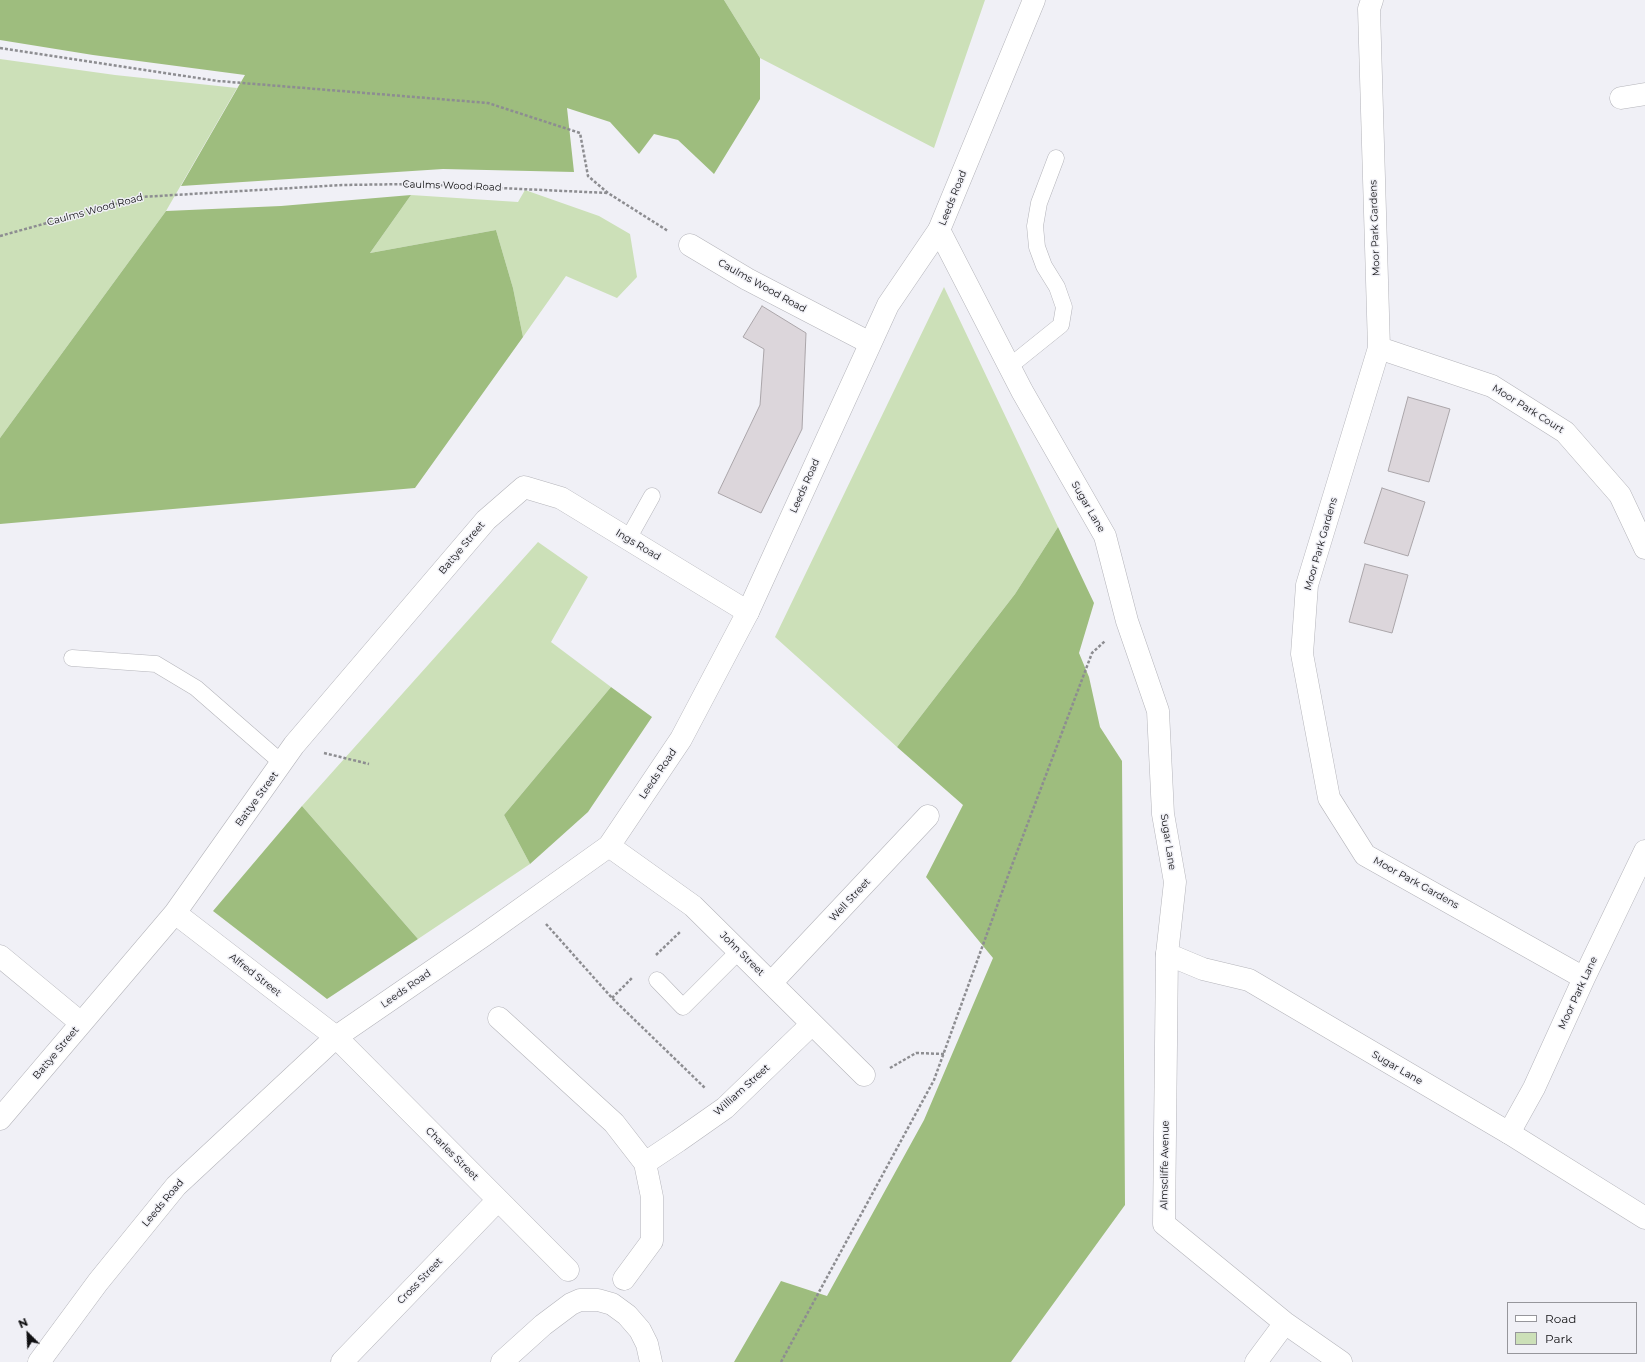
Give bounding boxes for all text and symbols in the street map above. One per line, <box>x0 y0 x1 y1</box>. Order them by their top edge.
street label: Leeds Road <box>937 169 969 227</box>
street label: Caulms Wood Road <box>402 178 502 194</box>
street label: Moor Park Gardens <box>1367 180 1383 276</box>
street label: Caulms Wood Road <box>46 191 144 229</box>
street label: Caulms Wood Road <box>716 257 808 315</box>
street label: Moor Park Court <box>1490 382 1566 436</box>
street label: Leeds Road <box>788 457 822 515</box>
street label: Sugar Lane <box>1069 479 1107 535</box>
street label: Moor Park Gardens <box>1302 496 1340 592</box>
street label: Battye Street <box>436 519 488 577</box>
street label: Ings Road <box>613 527 663 563</box>
street label: Leeds Road <box>637 746 679 802</box>
street label: Battye Street <box>233 769 281 829</box>
street label: Sugar Lane <box>1158 813 1178 871</box>
street label: Moor Park Gardens <box>1371 854 1461 912</box>
street label: Well Street <box>827 876 873 924</box>
street label: John Street <box>717 929 767 979</box>
street label: Alfred Street <box>227 951 283 999</box>
street label: Moor Park Lane <box>1556 955 1600 1031</box>
street label: Leeds Road <box>379 967 433 1011</box>
street label: Battye Street <box>30 1024 82 1082</box>
street label: Sugar Lane <box>1369 1049 1425 1087</box>
street label: William Street <box>712 1062 772 1118</box>
street label: Almscliffe Avenue <box>1158 1120 1172 1210</box>
street label: Charles Street <box>423 1125 481 1183</box>
street label: Leeds Road <box>140 1177 186 1229</box>
street label: Cross Street <box>395 1255 445 1307</box>
legend <box>1507 1302 1637 1354</box>
text: Road <box>1545 1311 1576 1326</box>
north arrow <box>8 1314 48 1354</box>
text: N <box>16 1315 30 1331</box>
text: Park <box>1545 1331 1572 1346</box>

